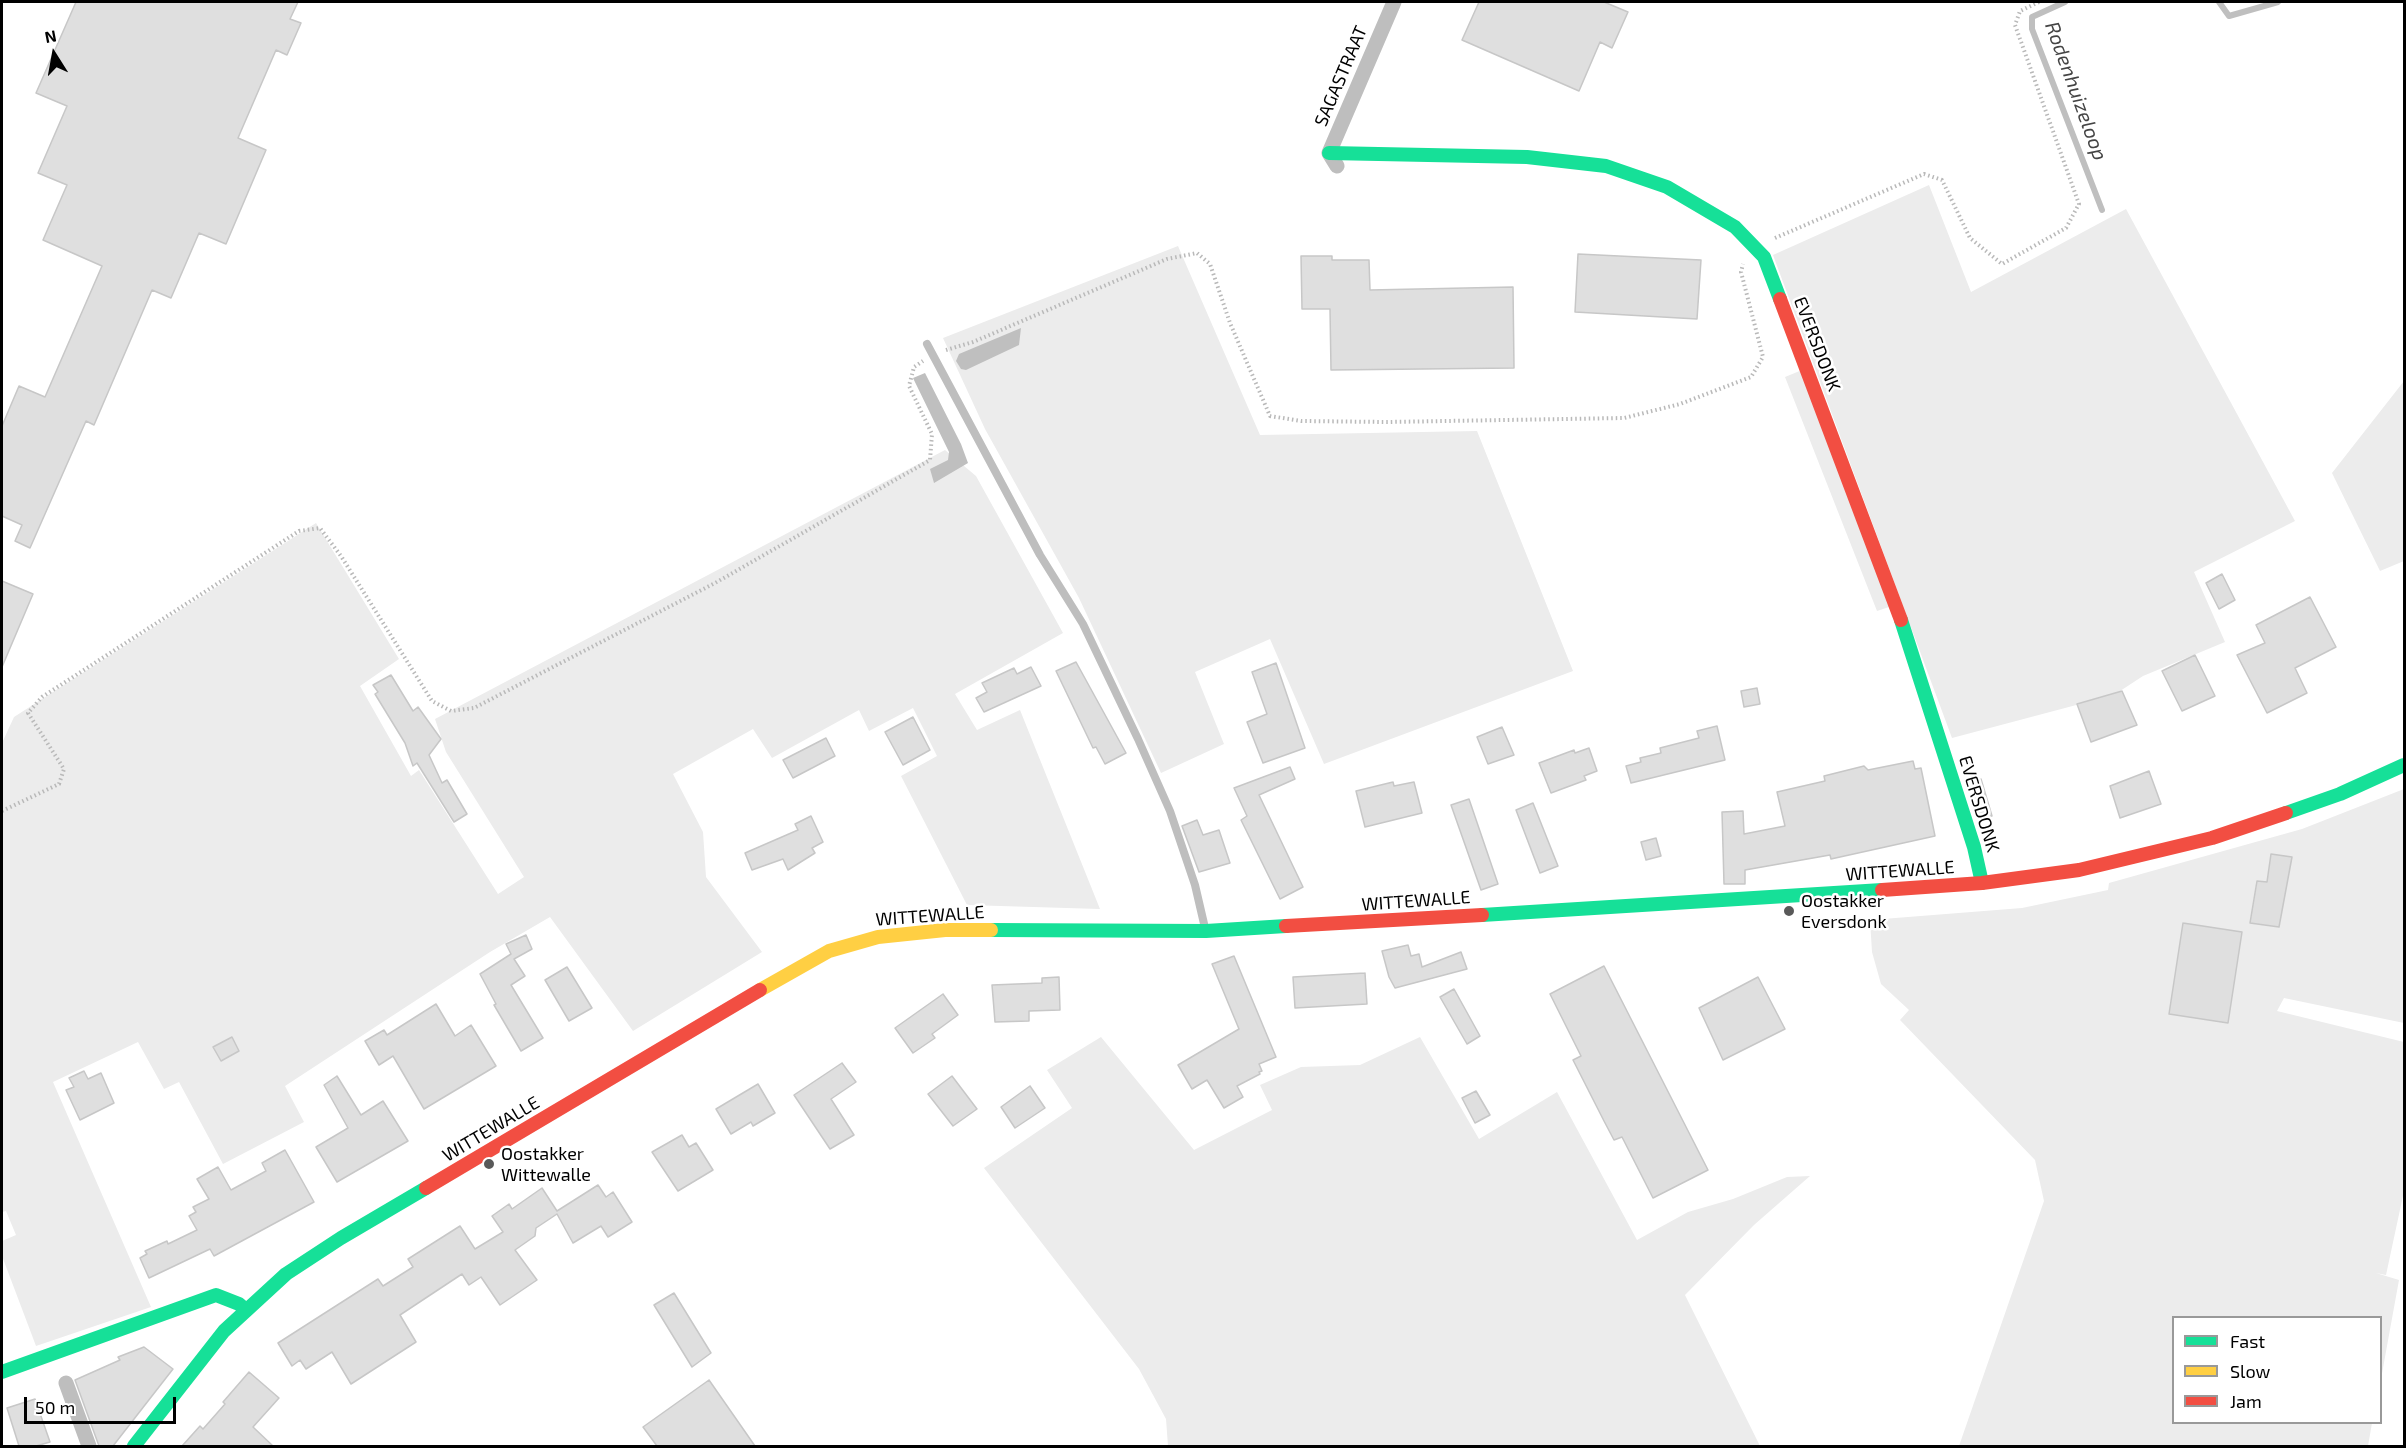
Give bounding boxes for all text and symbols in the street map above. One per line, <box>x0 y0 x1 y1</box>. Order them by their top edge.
water label: Rodenhuizeloop <box>2040 18 2112 164</box>
street label: SAGASTRAAT <box>1310 22 1372 130</box>
north arrow <box>24 24 84 84</box>
text: N <box>43 25 58 46</box>
street label: EVERSDONK <box>1789 294 1845 394</box>
street label: EVERSDONK <box>1954 753 2004 855</box>
street label: WITTEWALLE <box>1845 856 1955 886</box>
street label: WITTEWALLE <box>1361 886 1471 916</box>
place label: Oostakker Eversdonk <box>1801 890 1887 932</box>
street label: WITTEWALLE <box>875 901 985 931</box>
marker: Oostakker Eversdonk <box>1782 904 1796 918</box>
street label: WITTEWALLE <box>439 1092 543 1166</box>
place label: Oostakker Wittewalle <box>501 1143 591 1186</box>
marker: Oostakker Wittewalle <box>482 1157 496 1171</box>
legend <box>2172 1316 2382 1424</box>
text: Fast <box>2230 1330 2265 1352</box>
text: Slow <box>2230 1360 2270 1382</box>
scale bar <box>27 1385 178 1423</box>
text: Jam <box>2230 1390 2262 1412</box>
text: 50 m <box>35 1396 75 1418</box>

